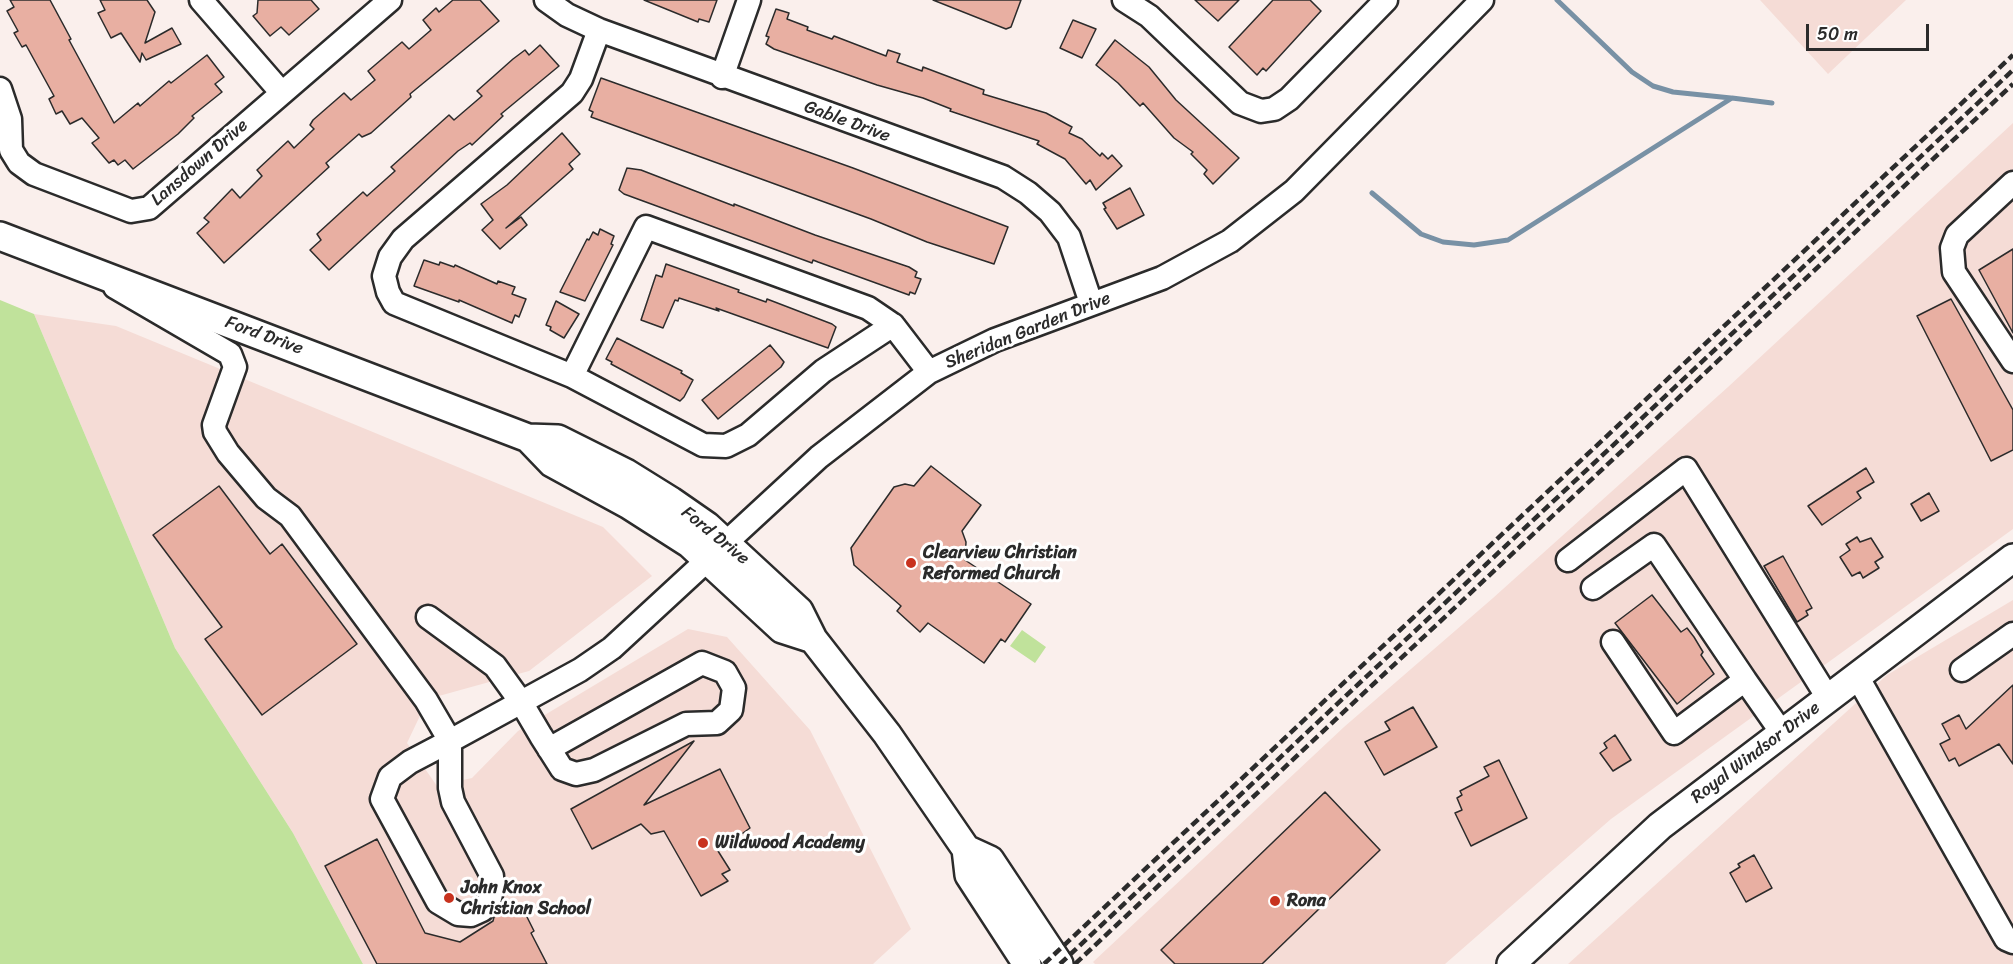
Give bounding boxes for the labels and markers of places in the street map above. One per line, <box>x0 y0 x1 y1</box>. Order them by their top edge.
place label: Clearview Christian Reformed Church <box>923 542 1077 584</box>
marker: Clearview Christian Reformed Church <box>904 556 918 570</box>
place label: Wildwood Academy <box>715 832 865 854</box>
marker: Wildwood Academy <box>696 836 710 850</box>
place label: John Knox Christian School <box>461 877 591 920</box>
place label: Rona <box>1287 890 1326 912</box>
marker: John Knox Christian School <box>442 891 456 905</box>
marker: Rona <box>1268 894 1282 908</box>

